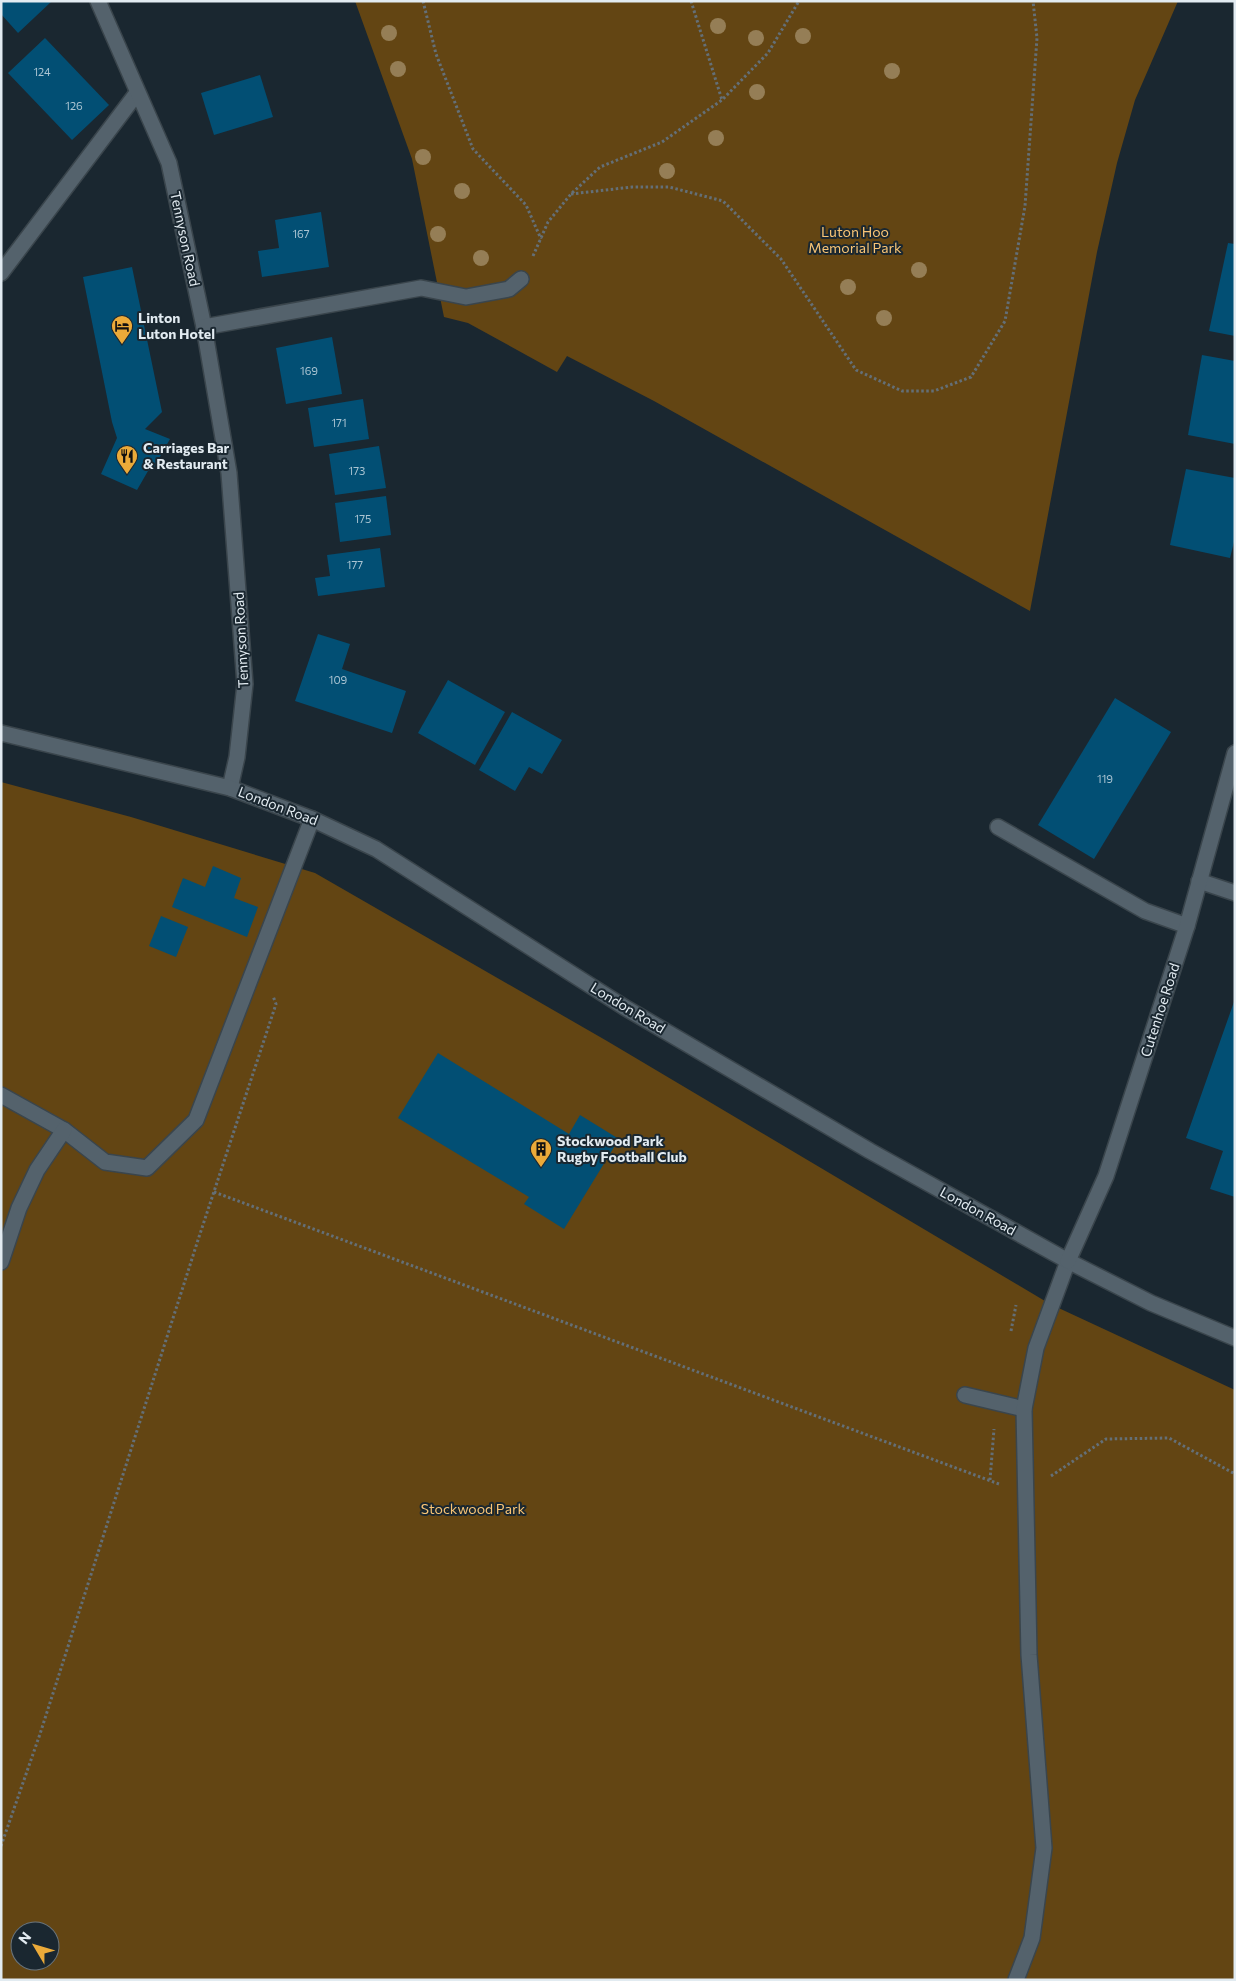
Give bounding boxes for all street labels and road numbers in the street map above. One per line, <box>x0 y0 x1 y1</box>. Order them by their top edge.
street label: Tennyson Road <box>167 190 204 288</box>
street label: Tennyson Road <box>229 591 252 689</box>
street label: London Road <box>236 783 321 829</box>
street label: Cutenhoe Road <box>1136 961 1183 1059</box>
street label: London Road <box>588 979 669 1037</box>
street label: London Road <box>937 1183 1019 1238</box>

